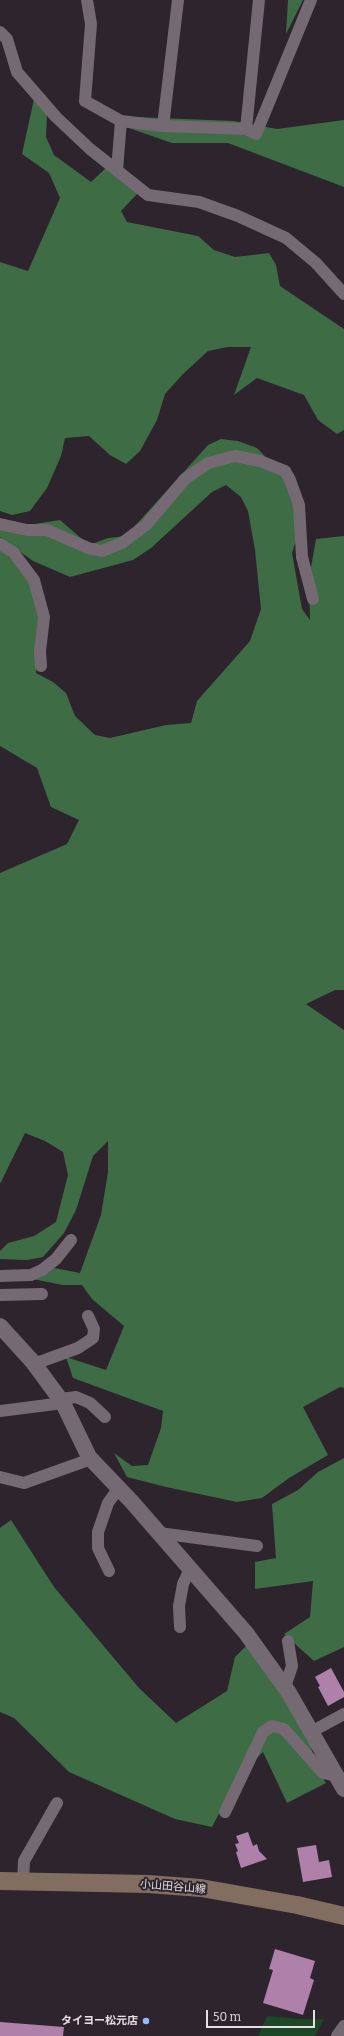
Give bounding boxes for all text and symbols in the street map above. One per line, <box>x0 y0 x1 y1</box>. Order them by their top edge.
street label: 小山田谷山線 <box>140 1878 206 1896</box>
scale bar <box>208 2002 317 2028</box>
text: 50 m <box>213 2010 241 2024</box>
place label: タイヨー松元店 <box>61 2014 138 2028</box>
marker: タイヨー松元店 <box>141 2016 151 2026</box>

